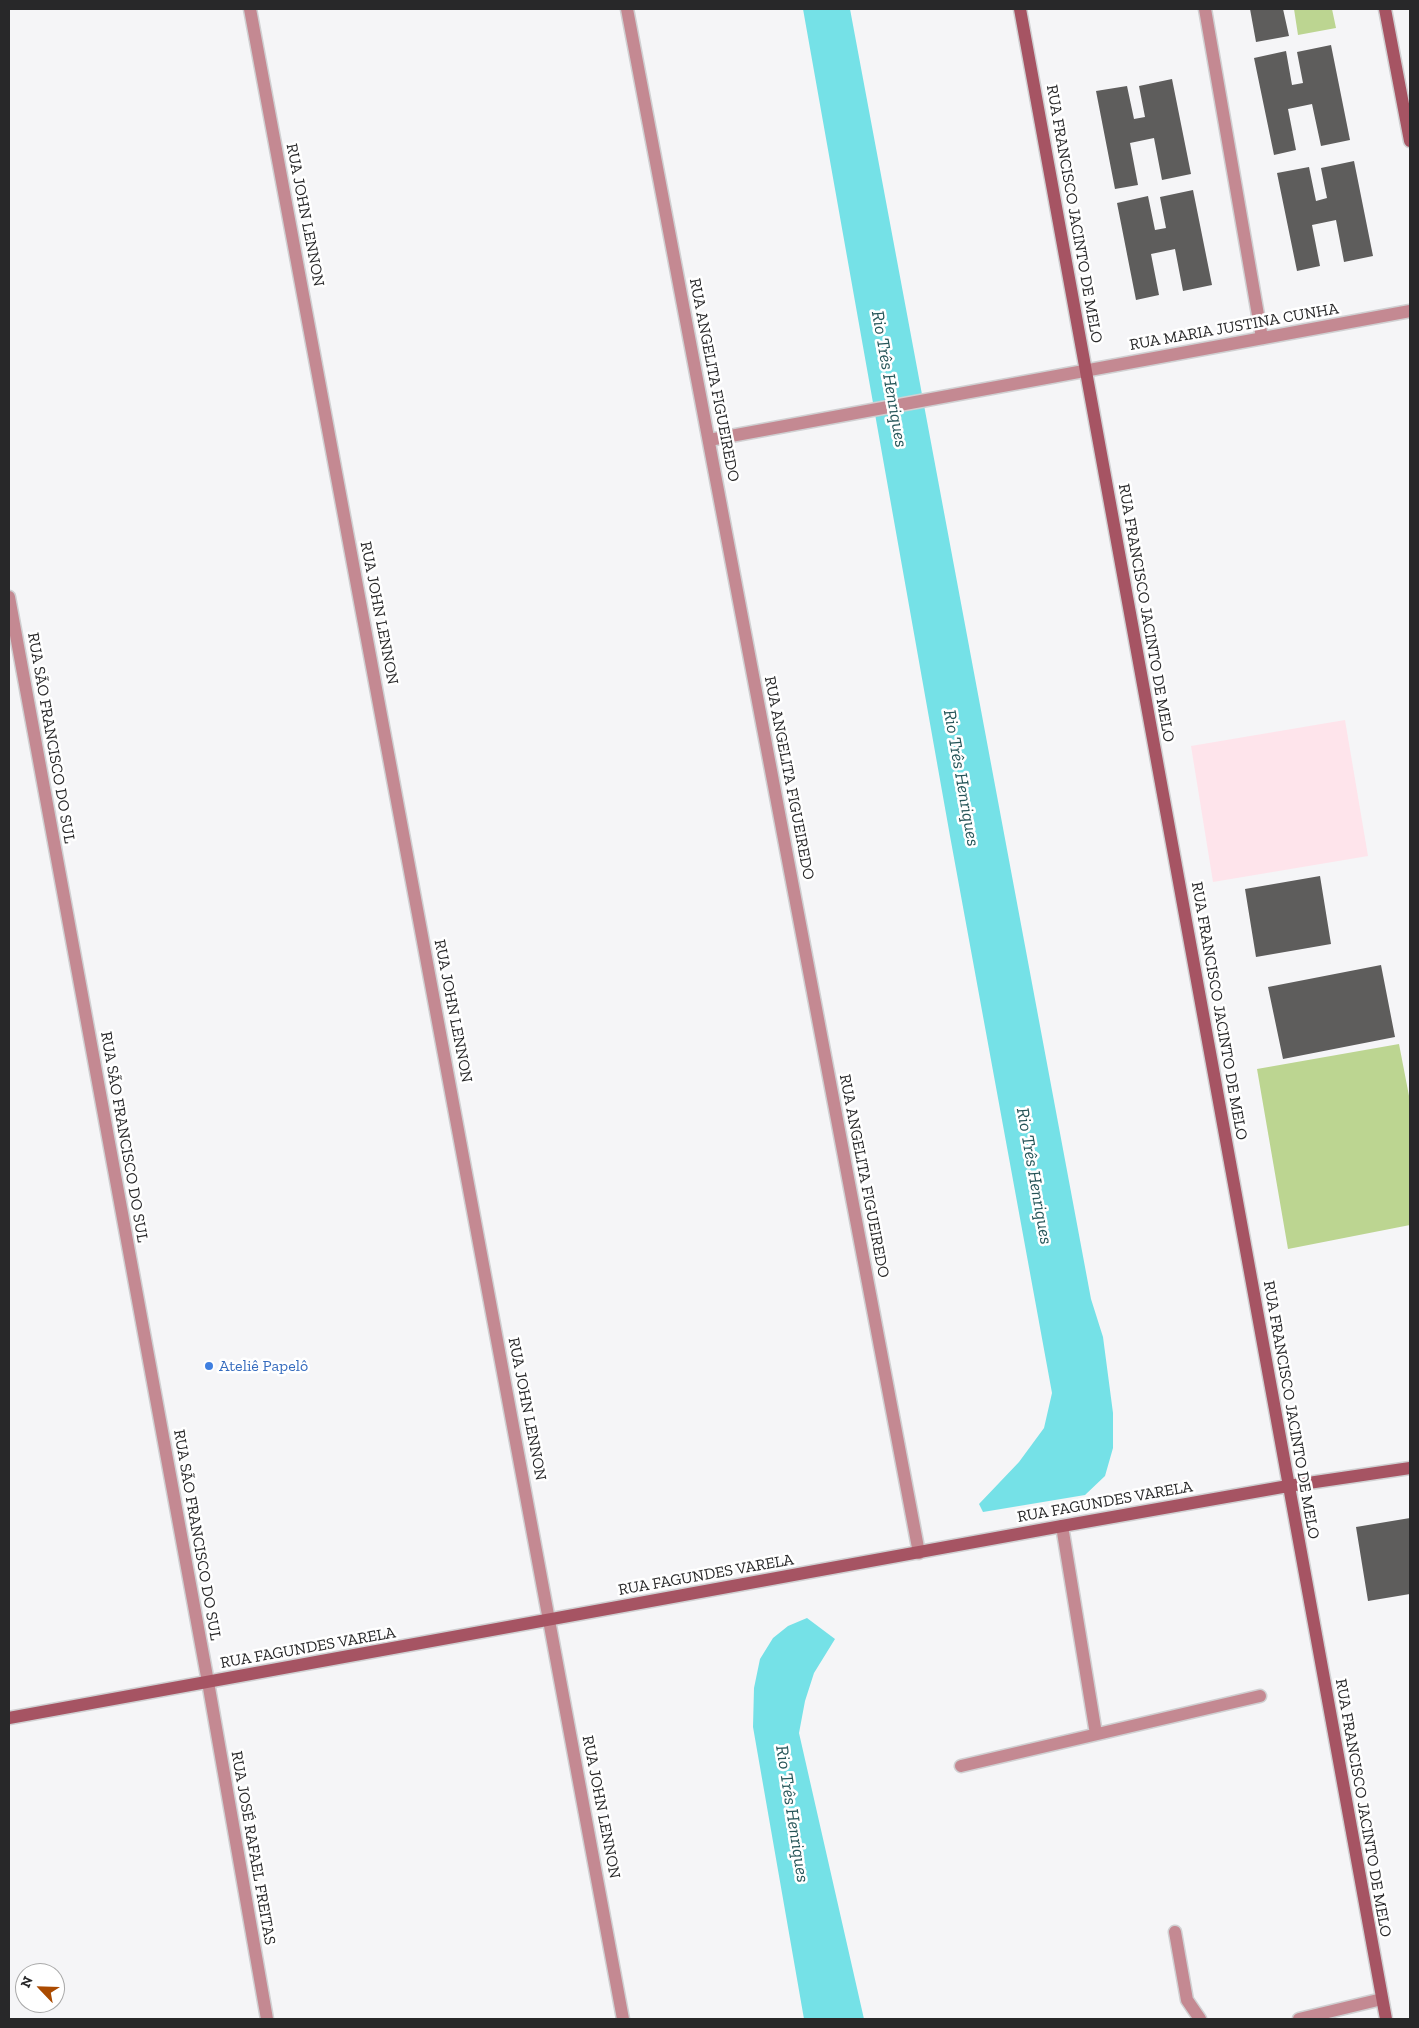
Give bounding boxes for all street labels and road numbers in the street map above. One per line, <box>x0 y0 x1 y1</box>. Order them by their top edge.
street label: RUA FRANCISCO JACINTO DE MELO <box>1042 83 1106 345</box>
street label: RUA JOHN LENNON <box>282 142 328 288</box>
street label: RUA ANGELITA FIGUEIREDO <box>685 277 743 483</box>
street label: RUA MARIA JUSTINA CUNHA <box>1128 299 1340 355</box>
street label: RUA FRANCISCO JACINTO DE MELO <box>1114 482 1178 744</box>
street label: RUA JOHN LENNON <box>356 540 402 686</box>
street label: RUA SÃO FRANCISCO DO SUL <box>23 631 79 845</box>
street label: RUA ANGELITA FIGUEIREDO <box>760 675 818 881</box>
street label: RUA FRANCISCO JACINTO DE MELO <box>1187 880 1251 1142</box>
street label: RUA JOHN LENNON <box>430 938 476 1084</box>
street label: RUA SÃO FRANCISCO DO SUL <box>96 1030 152 1244</box>
street label: RUA ANGELITA FIGUEIREDO <box>835 1073 893 1279</box>
street label: RUA FRANCISCO JACINTO DE MELO <box>1259 1279 1323 1541</box>
street label: RUA JOHN LENNON <box>504 1336 550 1482</box>
street label: RUA SÃO FRANCISCO DO SUL <box>169 1428 225 1642</box>
street label: RUA FAGUNDES VARELA <box>1016 1477 1194 1527</box>
street label: RUA FAGUNDES VARELA <box>617 1550 795 1600</box>
street label: RUA FAGUNDES VARELA <box>219 1623 397 1673</box>
street label: RUA FRANCISCO JACINTO DE MELO <box>1331 1677 1395 1939</box>
street label: RUA JOHN LENNON <box>578 1734 624 1880</box>
street label: RUA JOSÉ RAFAEL FREITAS <box>226 1749 280 1947</box>

